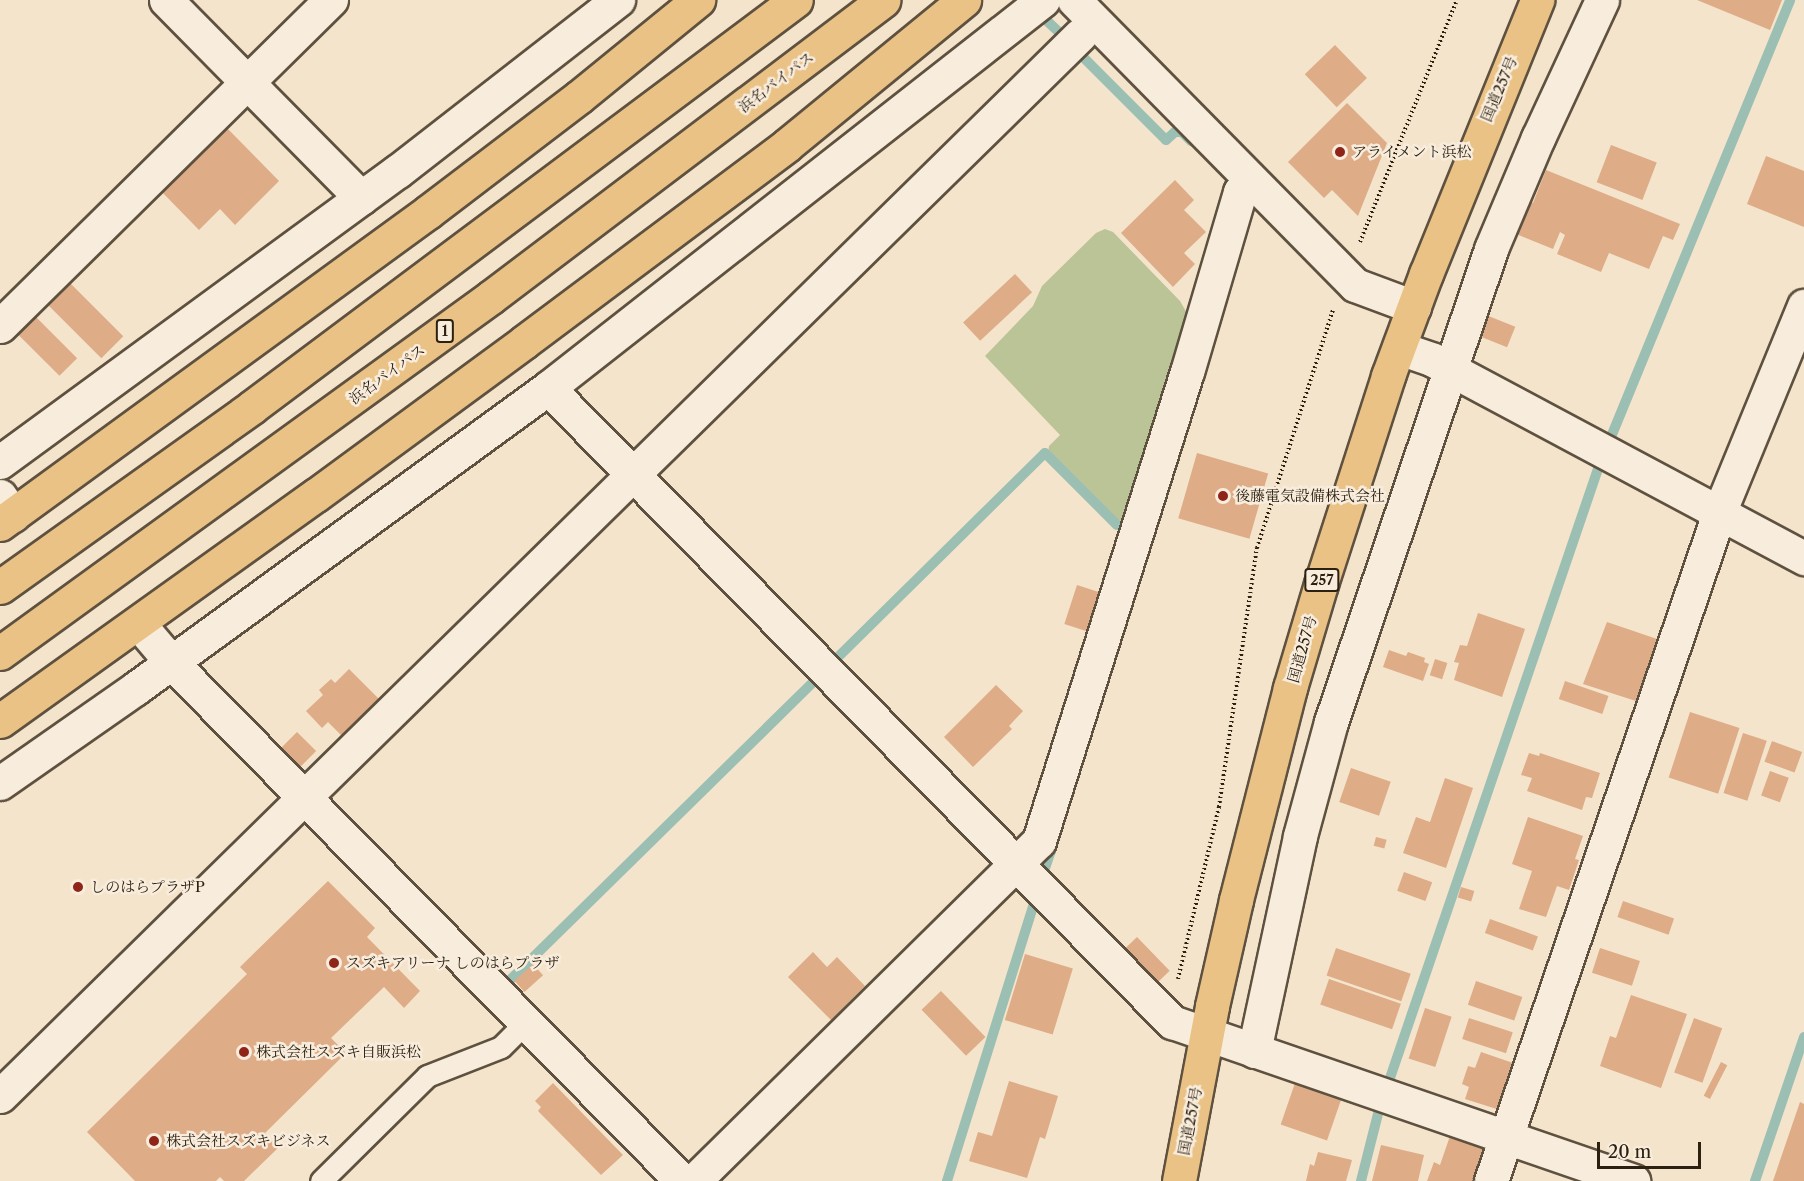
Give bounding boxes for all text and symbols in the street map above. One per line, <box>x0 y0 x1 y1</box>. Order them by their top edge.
street label: 浜名バイパス <box>735 48 817 116</box>
street label: 国道257号 <box>1477 54 1521 124</box>
place label: アライメント浜松 <box>1352 143 1472 161</box>
marker: アライメント浜松 <box>1333 145 1347 159</box>
road number: 1 <box>434 320 456 342</box>
street label: 浜名バイパス <box>345 340 429 408</box>
place label: 後藤電気設備株式会社 <box>1235 487 1385 505</box>
marker: 後藤電気設備株式会社 <box>1216 489 1230 503</box>
road number: 257 <box>1304 569 1340 591</box>
street label: 国道257号 <box>1284 613 1320 685</box>
place label: しのはらプラザP <box>90 878 205 896</box>
marker: しのはらプラザP <box>71 880 85 894</box>
place label: スズキアリーナ しのはらプラザ <box>346 954 560 972</box>
marker: スズキアリーナ しのはらプラザ <box>327 956 341 970</box>
place label: 株式会社スズキ自販浜松 <box>256 1043 421 1061</box>
marker: 株式会社スズキ自販浜松 <box>237 1045 251 1059</box>
street label: 国道257号 <box>1175 1085 1205 1157</box>
scale bar <box>1600 1130 1704 1168</box>
place label: 株式会社スズキビジネス <box>166 1132 331 1150</box>
marker: 株式会社スズキビジネス <box>147 1134 161 1148</box>
text: 20 m <box>1608 1141 1651 1163</box>

